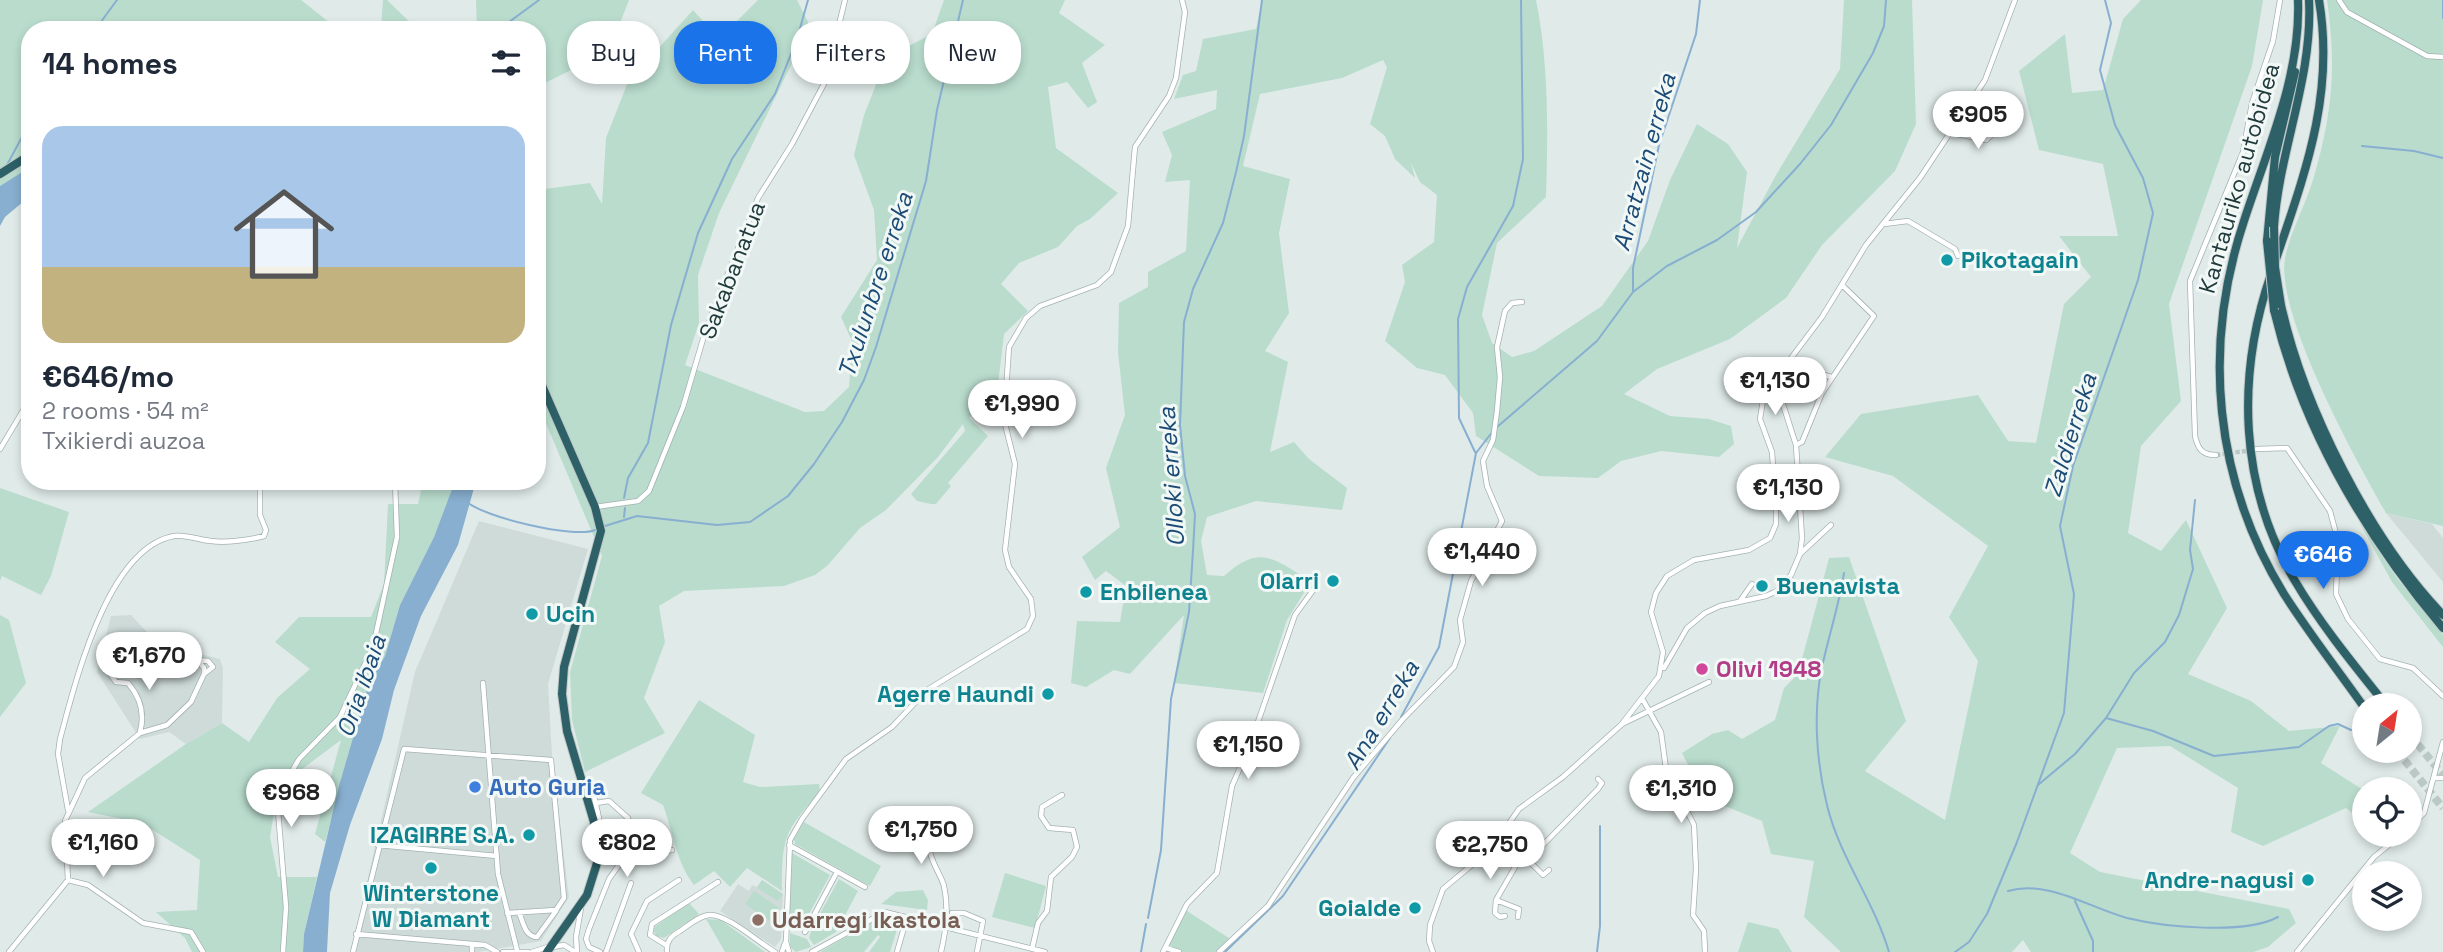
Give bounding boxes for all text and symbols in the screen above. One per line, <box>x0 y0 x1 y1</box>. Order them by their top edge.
chip: Buy <box>567 21 660 84</box>
chip: Rent <box>674 21 777 84</box>
chip: Filters <box>791 21 910 84</box>
chip: New <box>924 21 1021 84</box>
text: 14 homes <box>42 44 178 83</box>
icon: filters <box>487 44 525 82</box>
street label: Kantauriko autobidea <box>2192 59 2286 297</box>
water label: Arratzain erreka <box>1605 70 1683 254</box>
pin: €905 <box>1937 92 2019 151</box>
text: €905 <box>1949 99 2007 129</box>
icon: home <box>221 171 347 297</box>
water label: Txulunbre erreka <box>830 188 920 382</box>
street label: Sakabanatua <box>692 197 772 343</box>
place label: Pikotagain <box>1961 245 2079 275</box>
marker: Pikotagain <box>1939 252 1955 268</box>
text: €646/mo <box>42 357 174 396</box>
pin: €1,130 <box>1718 358 1832 417</box>
text: €1,130 <box>1740 365 1810 395</box>
water label: Zaldierreka <box>2037 369 2104 500</box>
pin: €1,990 <box>965 380 1079 440</box>
text: €1,990 <box>984 388 1060 418</box>
text: 2 rooms · 54 m² <box>42 396 209 426</box>
water label: Olloki erreka <box>1151 406 1191 548</box>
text: Txikierdi auzoa <box>42 426 205 456</box>
pin: €1,130 <box>1731 464 1845 524</box>
text: €1,130 <box>1753 472 1823 502</box>
pin: €1,440 <box>1425 528 1539 588</box>
pin: €646 <box>2282 532 2364 591</box>
text: €1,440 <box>1444 536 1520 566</box>
text: €646 <box>2294 539 2352 569</box>
place label: Olarri <box>1260 566 1319 596</box>
place label: Buenavista <box>1776 571 1900 601</box>
marker: Olarri <box>1325 573 1341 589</box>
place label: Enbilenea <box>1100 577 1208 607</box>
marker: Buenavista <box>1754 578 1770 594</box>
marker: Enbilenea <box>1078 584 1094 600</box>
place label: Ucin <box>546 599 595 629</box>
marker: Ucin <box>524 606 540 622</box>
water label: Oria ibaia <box>329 631 393 741</box>
pin: €1,670 <box>92 632 206 692</box>
text: €1,670 <box>112 640 186 670</box>
water label: Ana erreka <box>1336 654 1426 775</box>
place label: Olivi 1948 <box>1716 654 1822 684</box>
marker: Olivi 1948 <box>1694 661 1710 677</box>
place label: Agerre Haundi <box>877 679 1034 709</box>
marker: Agerre Haundi <box>1040 686 1056 702</box>
north arrow <box>2352 693 2422 763</box>
map controls <box>2352 693 2422 931</box>
pin: €1,150 <box>1191 722 1305 781</box>
text: €1,150 <box>1213 729 1283 759</box>
pin: €1,310 <box>1624 766 1738 825</box>
pin: €968 <box>250 770 332 829</box>
place label: Auto Guria <box>489 772 606 802</box>
text: €1,310 <box>1645 773 1717 803</box>
text: €968 <box>262 777 320 807</box>
button: locate <box>2352 777 2422 847</box>
marker: Auto Guria <box>467 779 483 795</box>
pin: €1,750 <box>864 806 978 866</box>
text: €1,750 <box>884 814 958 844</box>
pin: €1,160 <box>46 820 160 879</box>
place label: IZAGIRRE S.A. <box>370 820 515 850</box>
pin: €802 <box>586 820 668 879</box>
pin: €2,750 <box>1433 822 1547 881</box>
text: €1,160 <box>67 827 139 857</box>
marker: IZAGIRRE S.A. <box>521 827 537 843</box>
text: €802 <box>598 827 656 857</box>
text: €2,750 <box>1452 829 1528 859</box>
marker: Winterstone W Diamant <box>423 860 439 876</box>
button: layers <box>2352 861 2422 931</box>
place label: Andre-nagusi <box>2144 865 2294 895</box>
marker: Andre-nagusi <box>2300 872 2316 888</box>
place label: Winterstone W Diamant <box>363 878 499 934</box>
place label: Goialde <box>1318 893 1401 923</box>
marker: Goialde <box>1407 900 1423 916</box>
place label: Udarregi Ikastola <box>772 905 961 935</box>
marker: Udarregi Ikastola <box>750 912 766 928</box>

